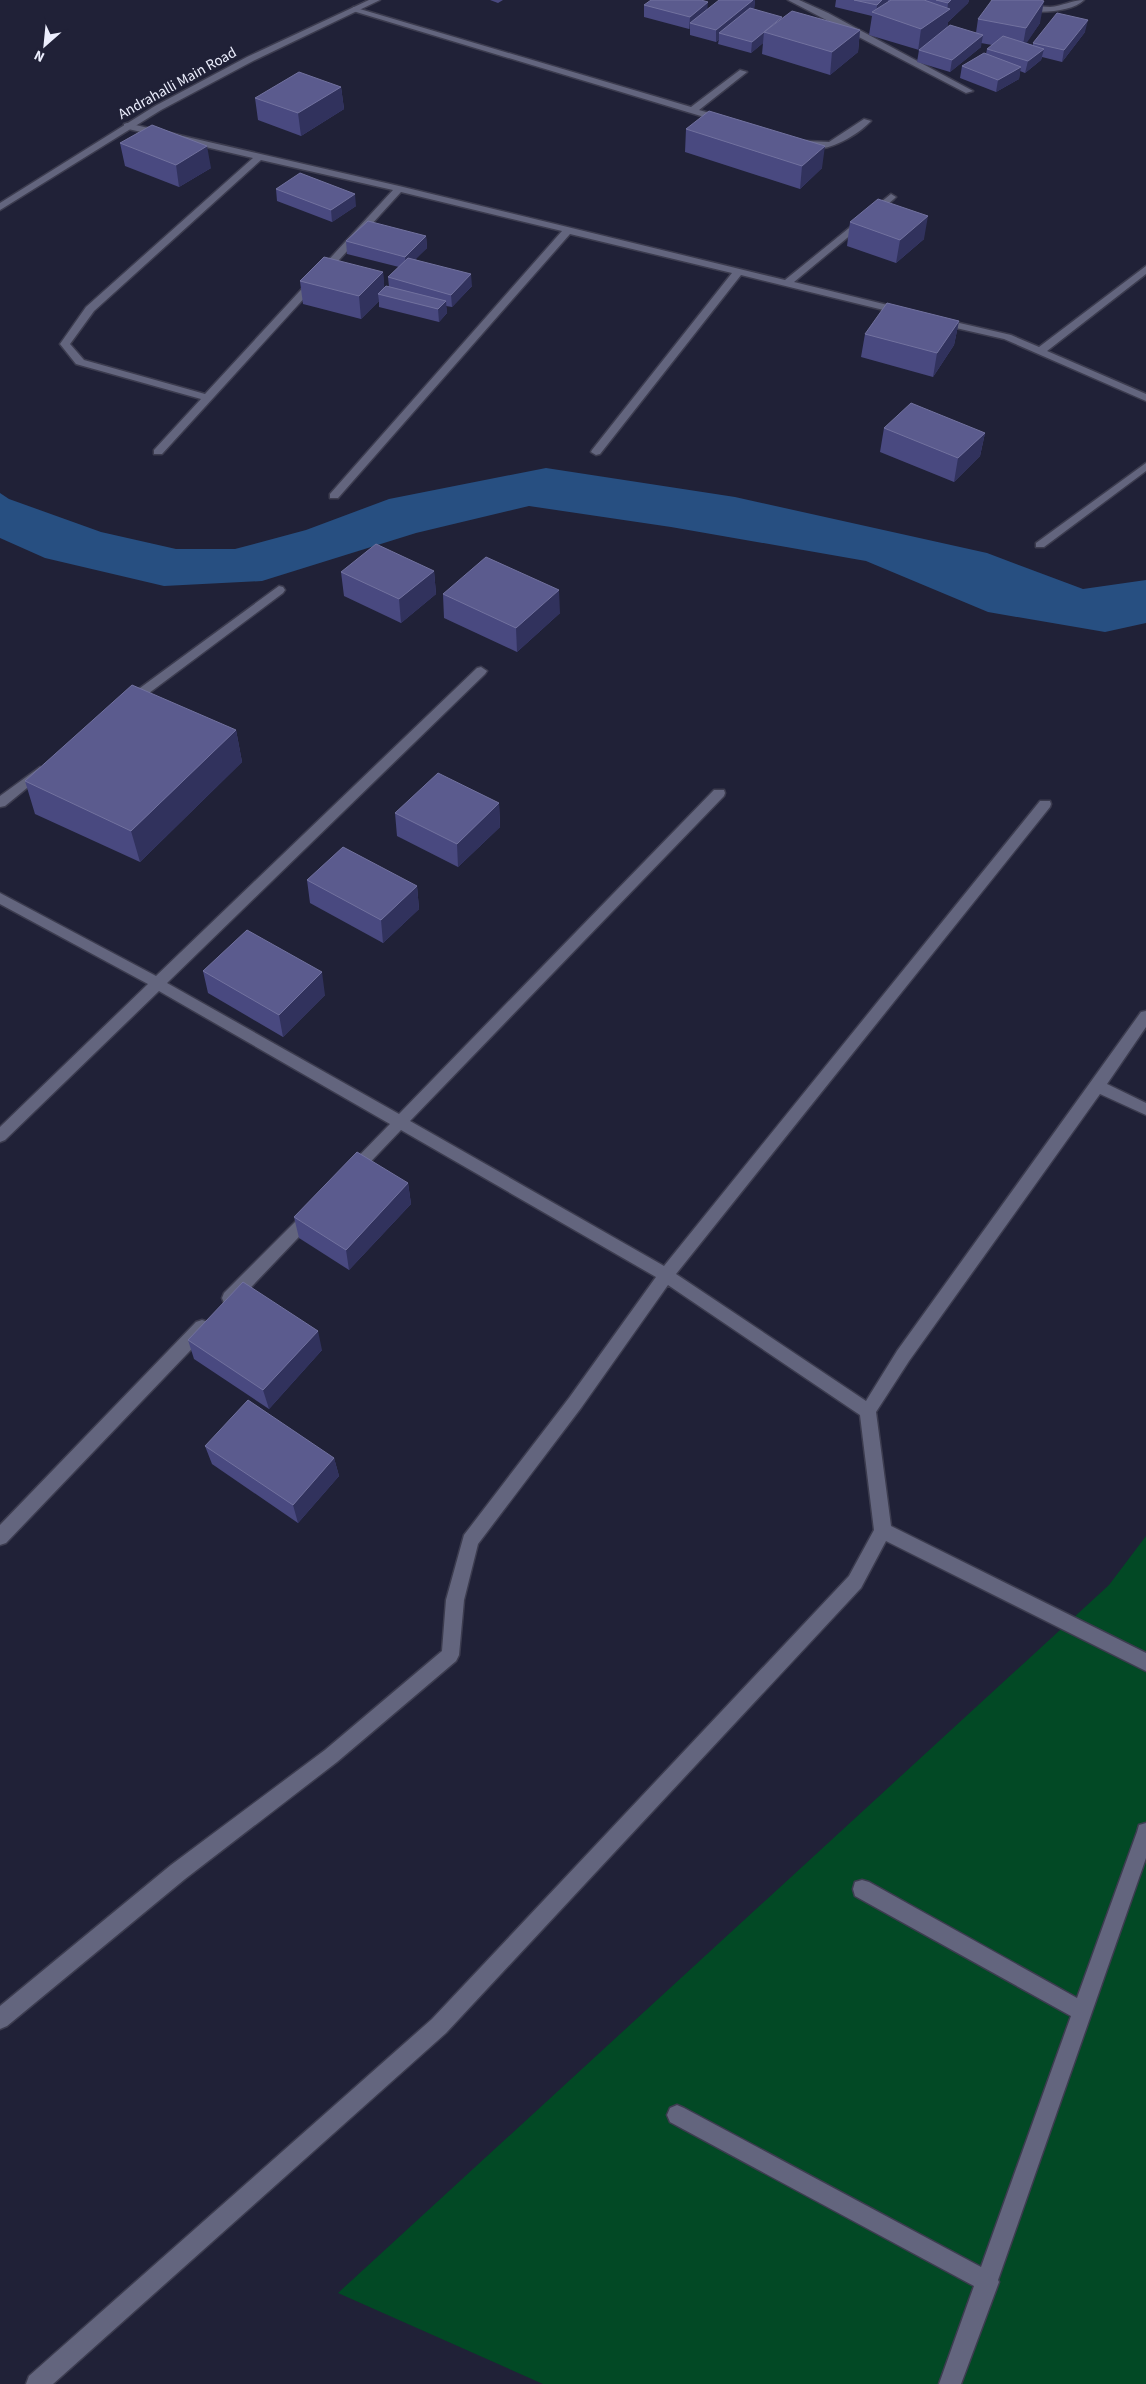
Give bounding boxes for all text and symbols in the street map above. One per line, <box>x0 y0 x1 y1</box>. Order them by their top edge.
north arrow <box>20 20 70 70</box>
street label: Andrahalli Main Road <box>114 42 240 125</box>
text: N <box>31 45 48 67</box>

